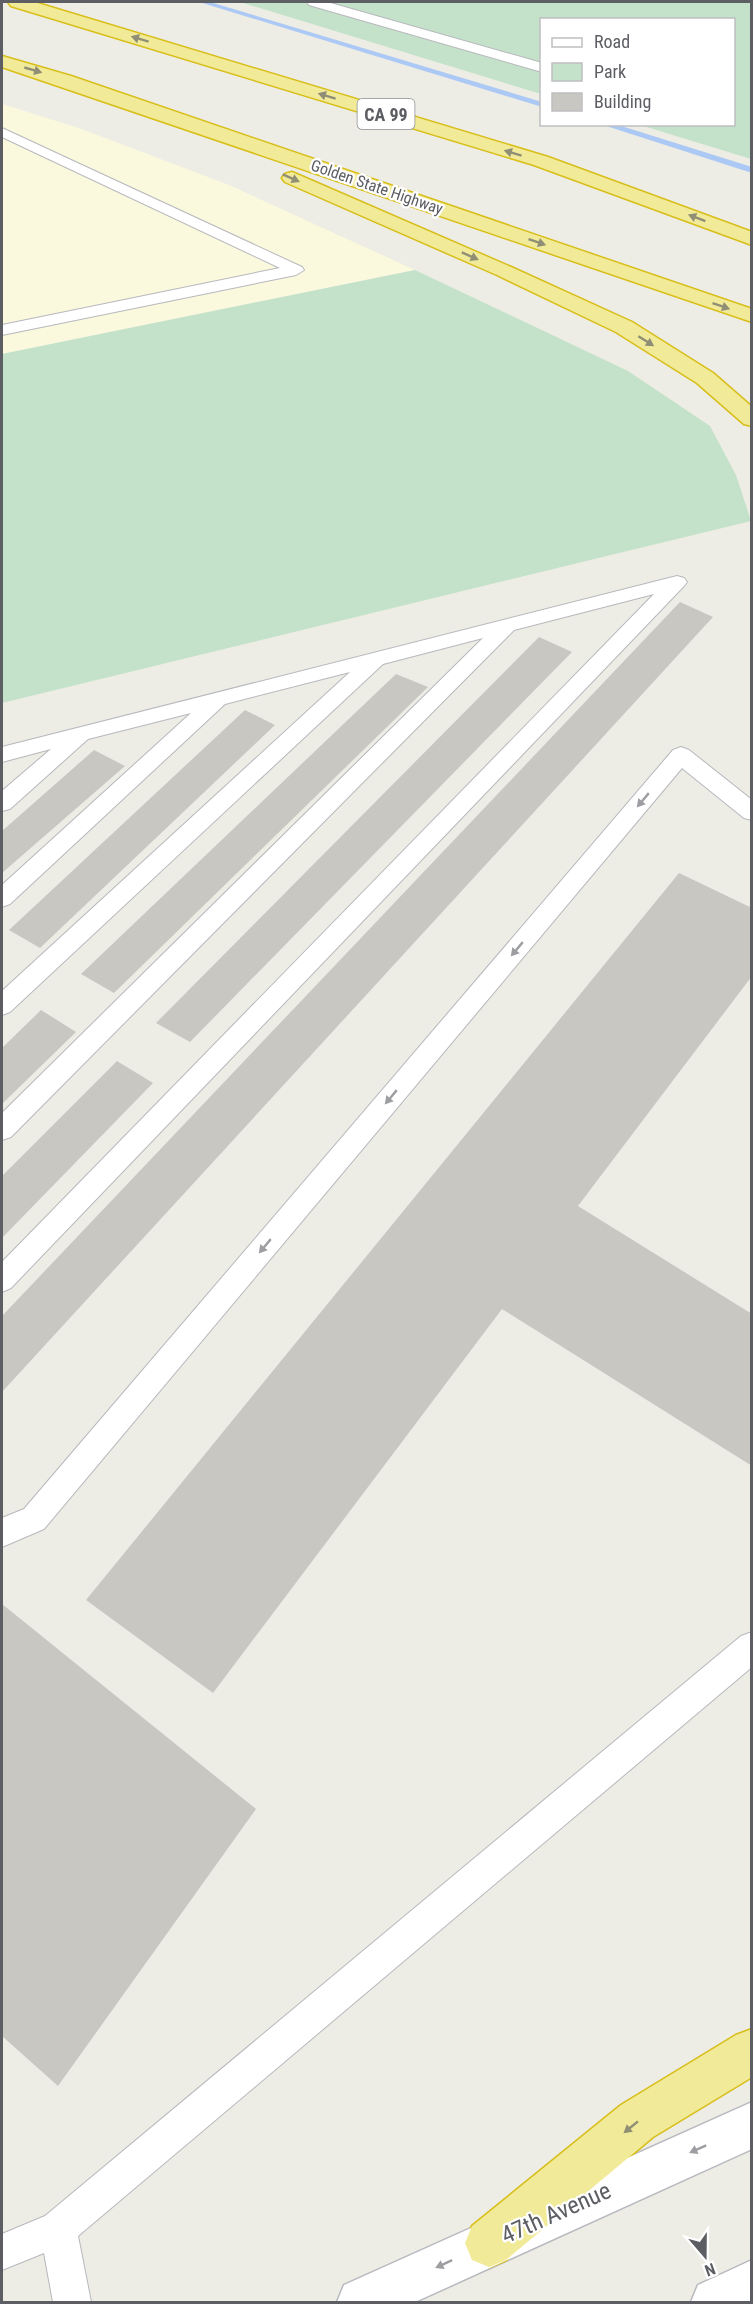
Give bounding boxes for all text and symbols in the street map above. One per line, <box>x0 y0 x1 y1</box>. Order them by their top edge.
legend <box>540 18 735 126</box>
text: Road <box>594 31 630 52</box>
one-way arrow <box>131 34 149 43</box>
text: Park <box>594 61 626 82</box>
one-way arrow <box>24 66 42 75</box>
one-way arrow <box>317 91 335 100</box>
text: Building <box>594 91 651 112</box>
road number: CA 99 <box>358 99 414 129</box>
one-way arrow <box>504 147 522 157</box>
street label: Golden State Highway <box>308 155 446 219</box>
one-way arrow <box>283 173 301 183</box>
one-way arrow <box>688 213 706 222</box>
one-way arrow <box>528 238 546 248</box>
one-way arrow <box>462 251 480 261</box>
one-way arrow <box>712 301 730 311</box>
one-way arrow <box>638 335 654 346</box>
one-way arrow <box>637 792 650 807</box>
one-way arrow <box>511 941 524 956</box>
one-way arrow <box>385 1089 398 1104</box>
one-way arrow <box>258 1238 271 1254</box>
one-way arrow <box>623 2120 638 2132</box>
one-way arrow <box>689 2144 707 2154</box>
street label: 47th Avenue <box>497 2176 615 2250</box>
north arrow <box>675 2226 735 2286</box>
one-way arrow <box>434 2259 452 2269</box>
text: N <box>702 2259 718 2280</box>

